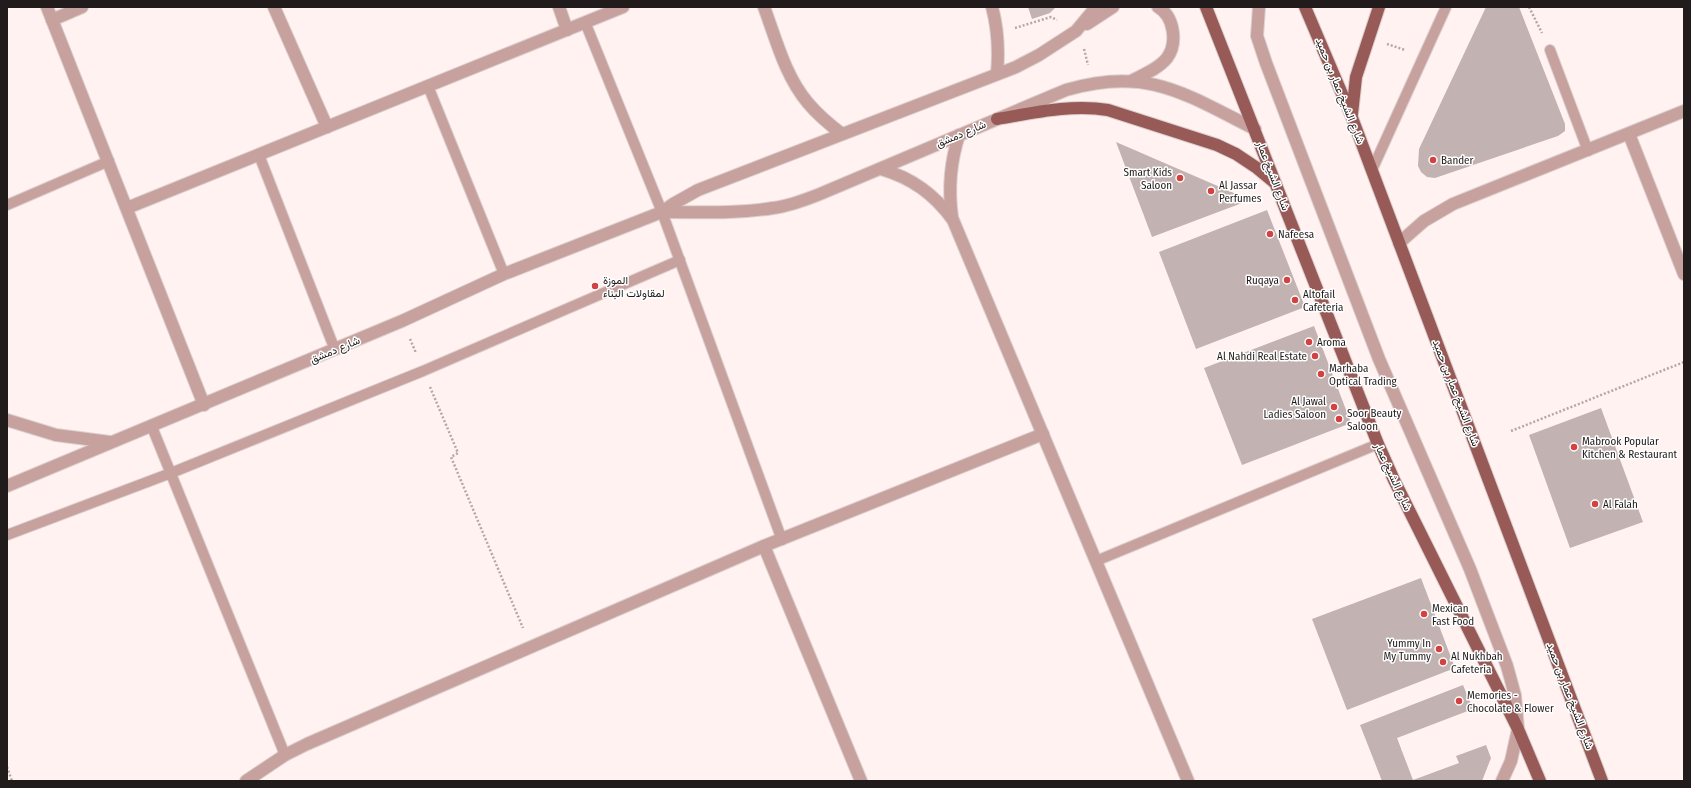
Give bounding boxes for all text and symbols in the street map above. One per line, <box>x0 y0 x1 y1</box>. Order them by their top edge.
street label: شارع الشيخ عمار بن حميد <box>1312 36 1367 146</box>
street label: شارع دمشق <box>934 118 988 151</box>
street label: شارع الشيخ عمار <box>1253 139 1292 213</box>
place label: Bander <box>1441 154 1474 167</box>
marker: Bander <box>1428 155 1438 165</box>
place label: Smart Kids Saloon <box>1123 166 1172 192</box>
marker: Smart Kids Saloon <box>1175 173 1185 183</box>
place label: Al Jassar Perfumes <box>1219 179 1262 205</box>
marker: Al Jassar Perfumes <box>1206 186 1216 196</box>
place label: Nafeesa <box>1278 228 1314 241</box>
marker: Nafeesa <box>1265 229 1275 239</box>
place label: الموزة لمقاولات البناء <box>603 274 665 300</box>
place label: Ruqaya <box>1246 274 1279 287</box>
marker: Ruqaya <box>1282 275 1292 285</box>
marker: الموزة لمقاولات البناء <box>590 281 600 291</box>
place label: Altofail Cafeteria <box>1303 288 1343 314</box>
marker: Altofail Cafeteria <box>1290 295 1300 305</box>
street label: شارع دمشق <box>308 334 362 367</box>
place label: Aroma <box>1317 336 1346 349</box>
marker: Aroma <box>1304 337 1314 347</box>
street label: شارع الشيخ عمار بن حميد <box>1429 338 1482 449</box>
place label: Al Nahdi Real Estate <box>1217 350 1307 363</box>
marker: Al Nahdi Real Estate <box>1310 351 1320 361</box>
place label: Marhaba Optical Trading <box>1329 362 1398 388</box>
marker: Marhaba Optical Trading <box>1316 369 1326 379</box>
place label: Al Jawal Ladies Saloon <box>1263 395 1326 421</box>
marker: Al Jawal Ladies Saloon <box>1329 402 1339 412</box>
place label: Soor Beauty Saloon <box>1347 407 1402 433</box>
marker: Soor Beauty Saloon <box>1334 414 1344 424</box>
place label: Mabrook Popular Kitchen & Restaurant <box>1582 435 1678 461</box>
street label: شارع الشيخ عمار <box>1370 440 1414 514</box>
marker: Mabrook Popular Kitchen & Restaurant <box>1569 442 1579 452</box>
place label: Al Falah <box>1603 498 1638 511</box>
marker: Al Falah <box>1590 499 1600 509</box>
place label: Mexican Fast Food <box>1432 602 1474 628</box>
marker: Mexican Fast Food <box>1419 609 1429 619</box>
place label: Yummy In My Tummy <box>1384 637 1431 663</box>
street label: شارع الشيخ عمار بن حميد <box>1543 641 1596 752</box>
marker: Yummy In My Tummy <box>1434 644 1444 654</box>
place label: Al Nukhbah Cafeteria <box>1451 650 1503 676</box>
marker: Al Nukhbah Cafeteria <box>1438 657 1448 667</box>
place label: Memories - Chocolate & Flower <box>1467 689 1554 715</box>
marker: Memories - Chocolate & Flower <box>1454 696 1464 706</box>

